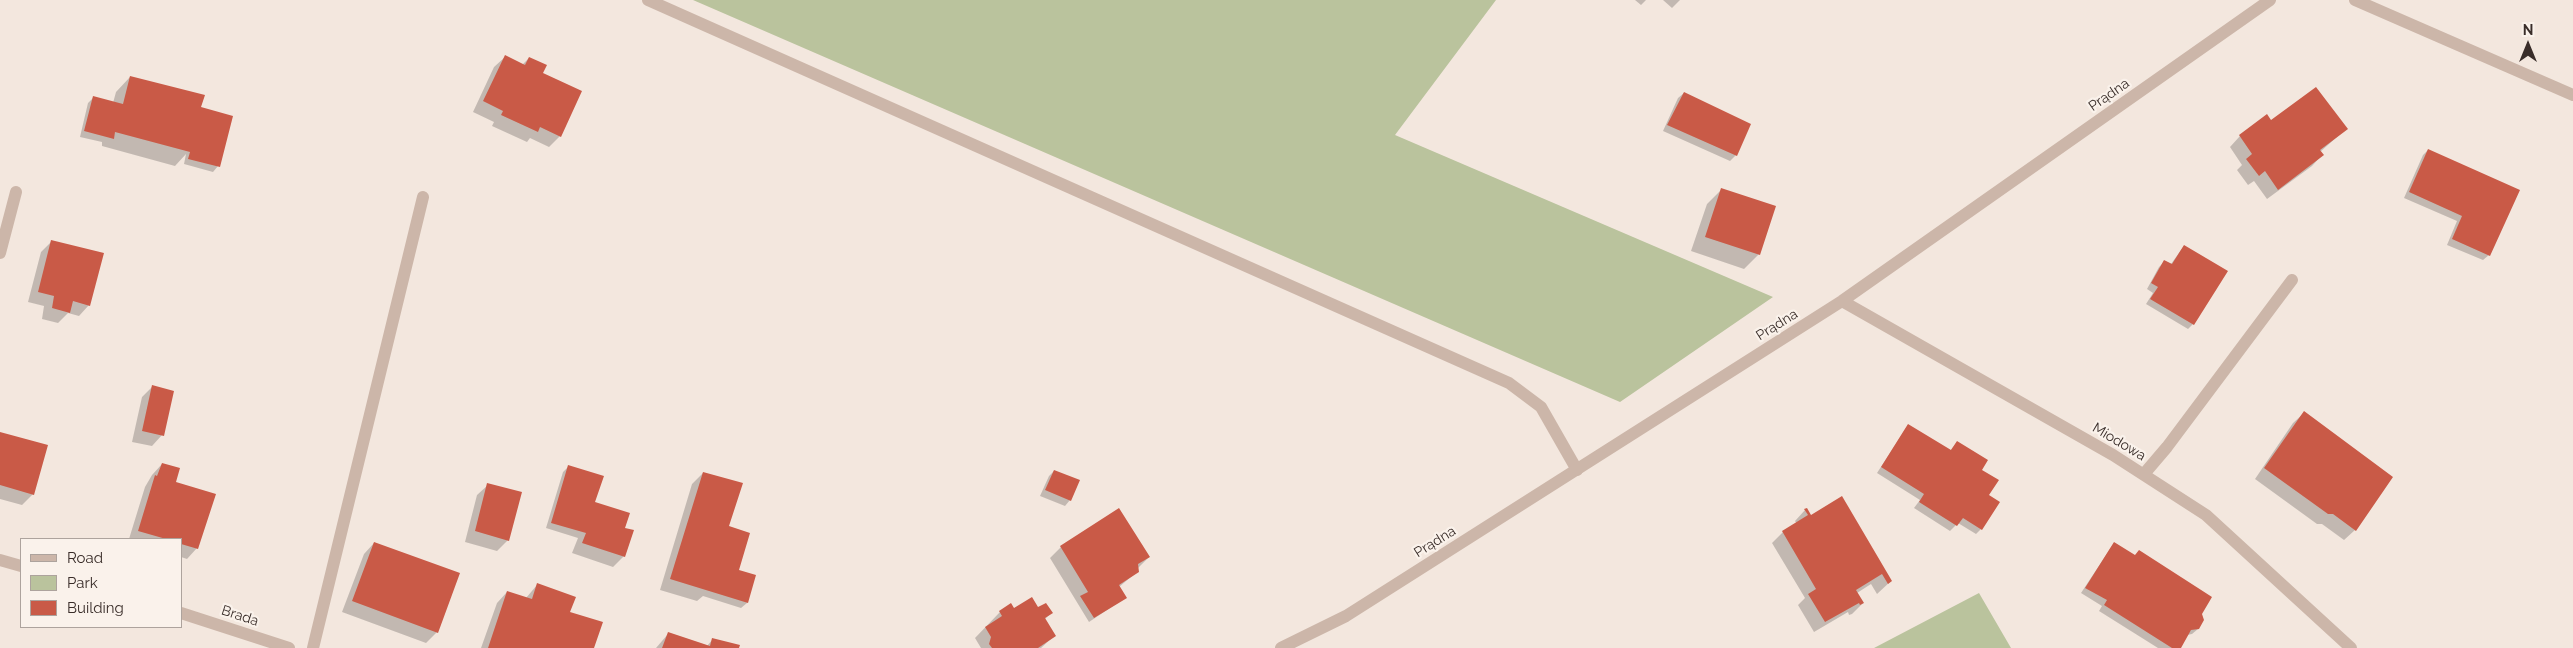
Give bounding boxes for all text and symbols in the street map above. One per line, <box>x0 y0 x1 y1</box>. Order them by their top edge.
north arrow <box>2503 20 2553 70</box>
text: N <box>2523 22 2533 38</box>
street label: Prądna <box>2085 75 2133 115</box>
street label: Prądna <box>1753 306 1801 344</box>
street label: Miodowa <box>2089 420 2149 464</box>
street label: Prądna <box>1411 523 1459 561</box>
legend <box>20 538 182 628</box>
text: Road <box>67 549 103 567</box>
text: Park <box>67 574 98 592</box>
text: Building <box>67 599 124 617</box>
street label: Brada <box>219 602 261 630</box>

